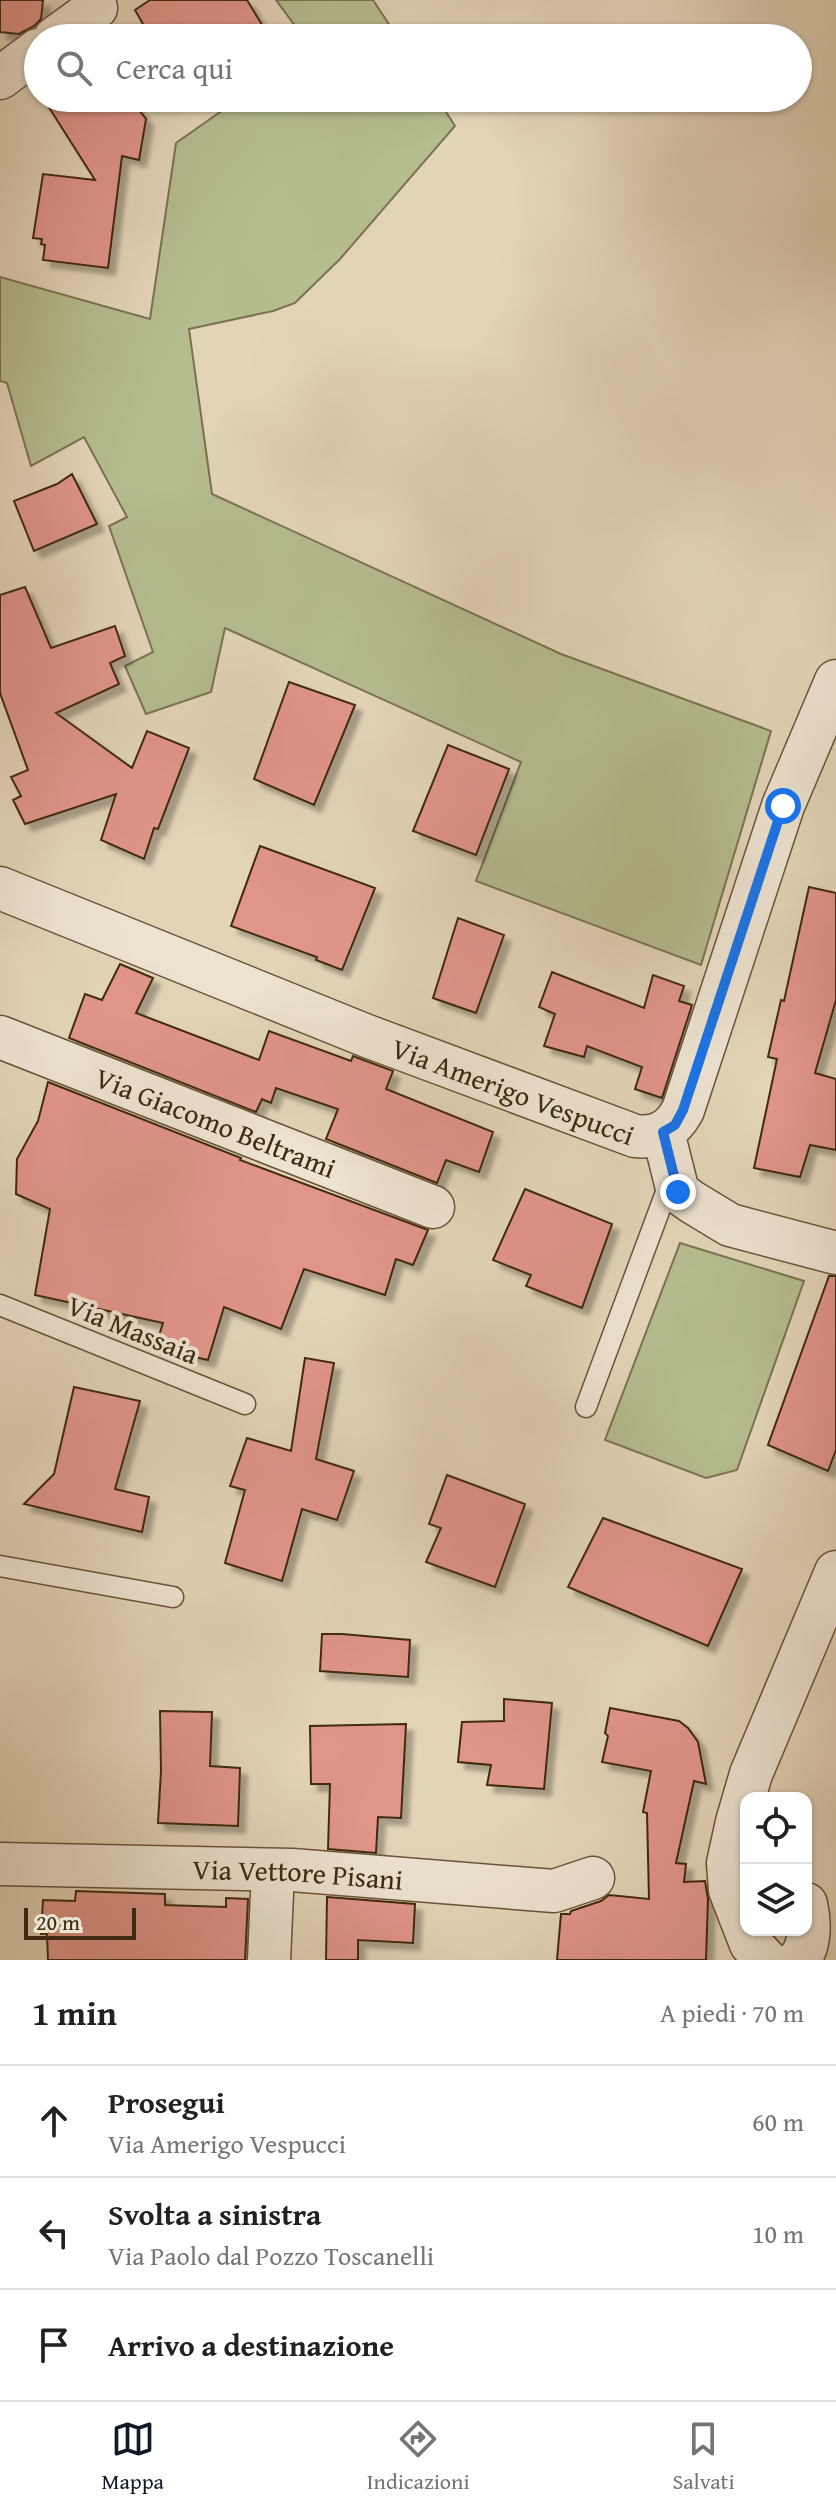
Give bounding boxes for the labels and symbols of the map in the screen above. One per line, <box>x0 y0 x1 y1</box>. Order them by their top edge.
route start <box>765 788 801 824</box>
street label: Via Amerigo Vespucci <box>386 1027 641 1155</box>
street label: Via Giacomo Beltrami <box>90 1056 342 1188</box>
route end <box>660 1174 696 1210</box>
street label: Via Massaia <box>61 1284 206 1374</box>
street label: Via Vettore Pisani <box>192 1847 405 1899</box>
scale bar <box>24 1904 136 1940</box>

